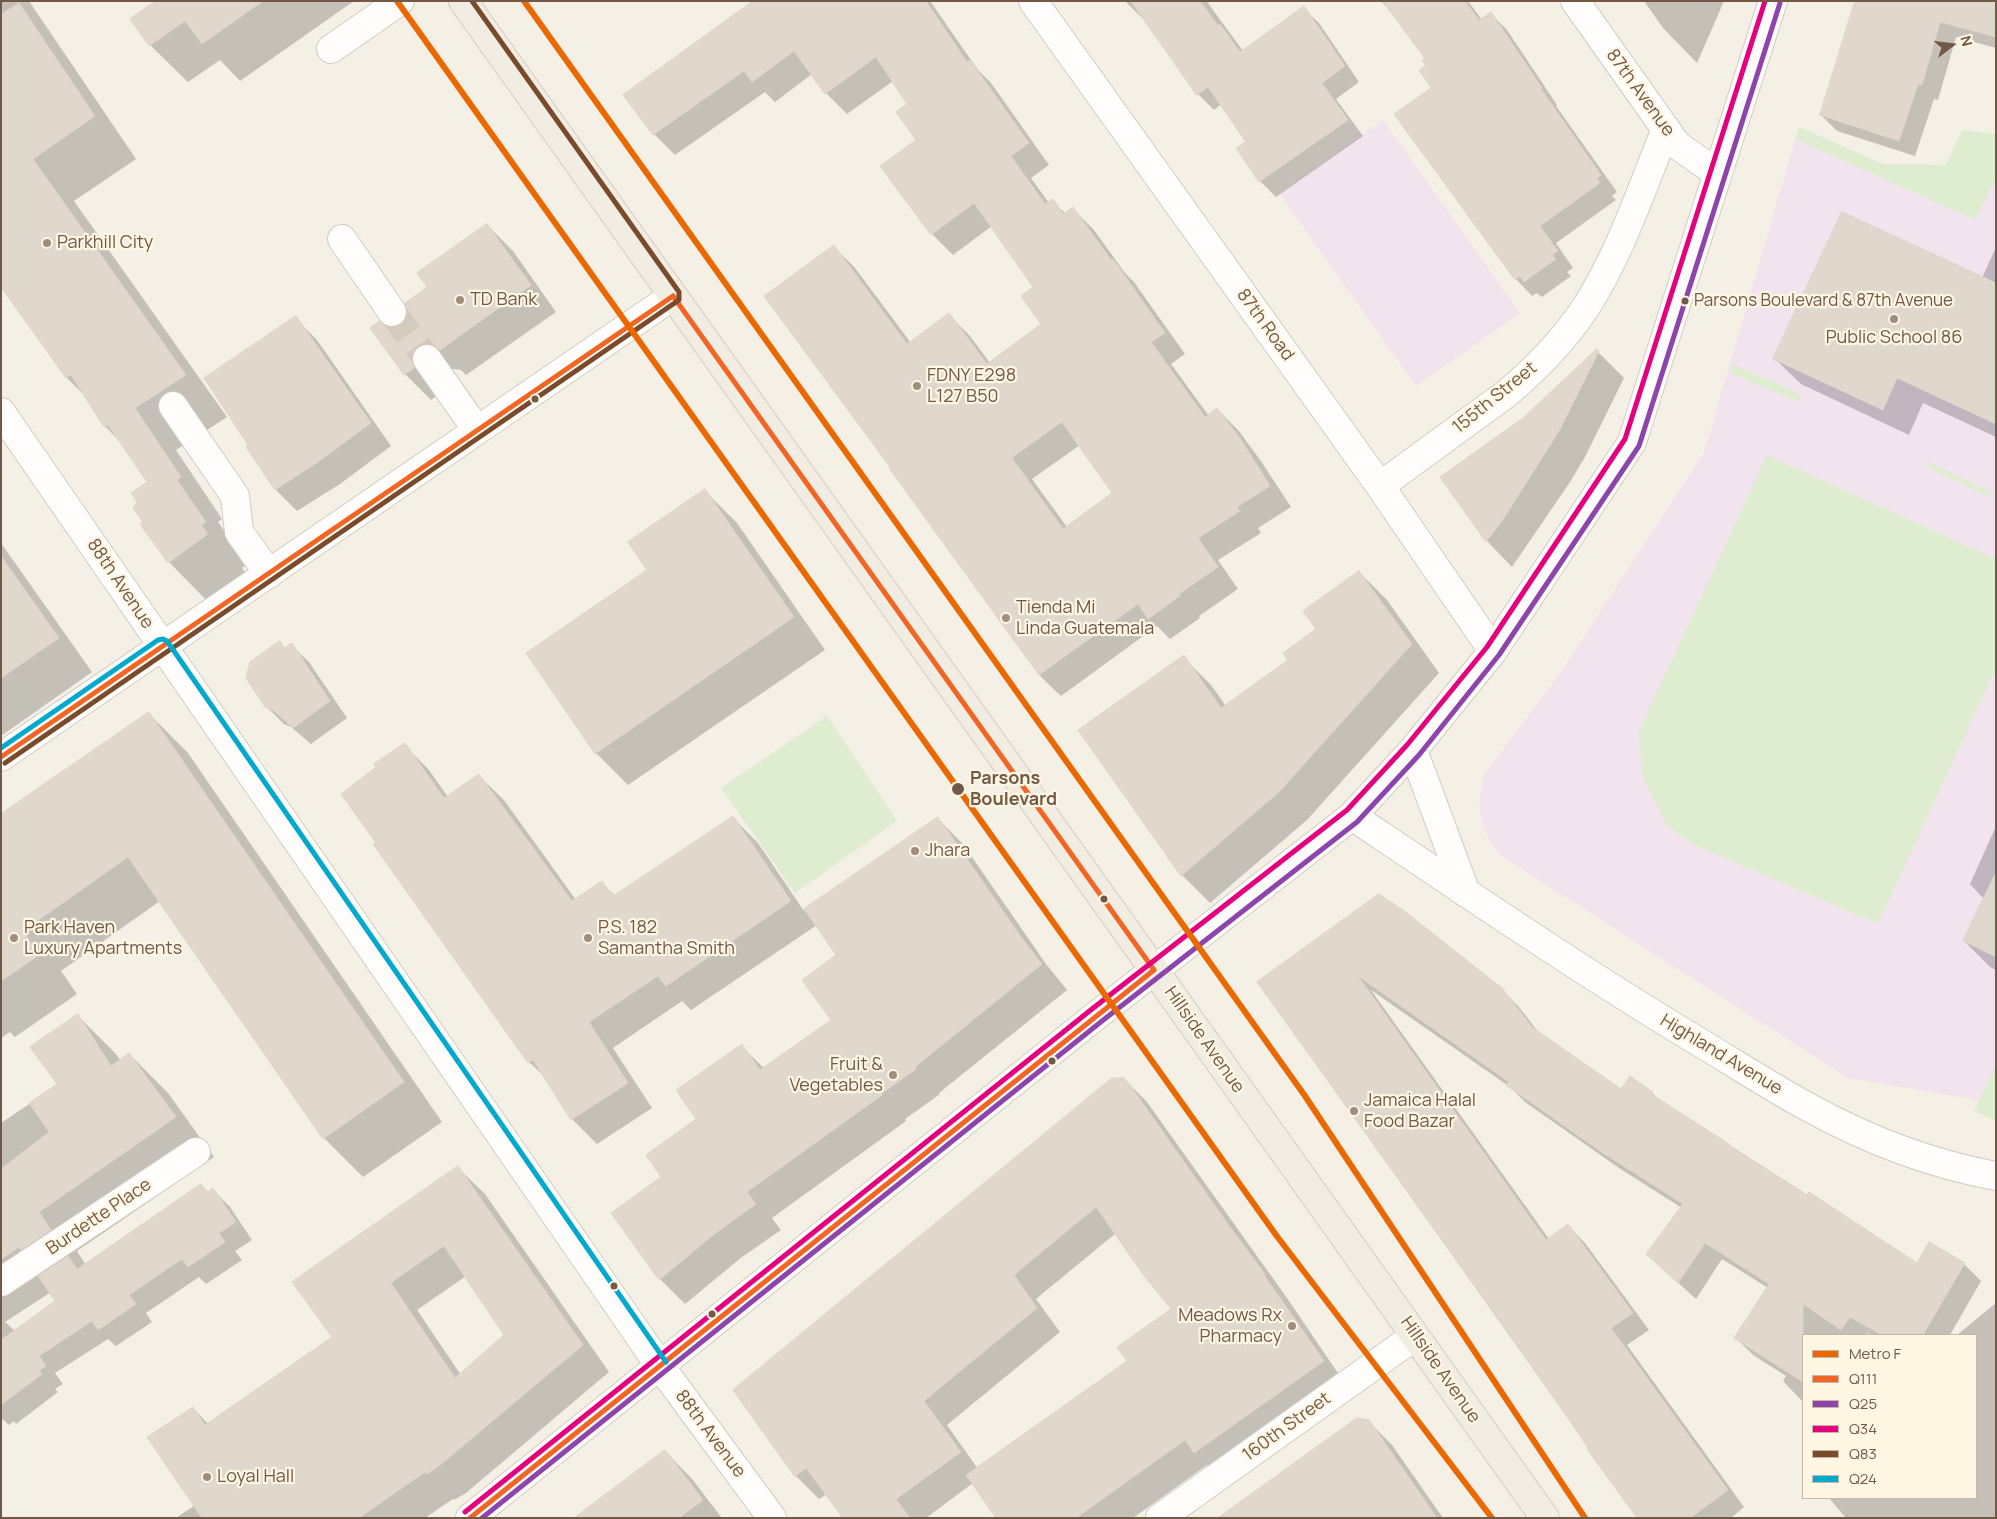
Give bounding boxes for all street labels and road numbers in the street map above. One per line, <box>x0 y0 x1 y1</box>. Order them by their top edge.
street label: 87th Avenue <box>1601 45 1679 141</box>
street label: 87th Road <box>1232 285 1298 365</box>
street label: 155th Street <box>1449 357 1541 439</box>
street label: 88th Avenue <box>82 535 158 633</box>
street label: Hillside Avenue <box>1159 983 1249 1097</box>
street label: Highland Avenue <box>1656 1010 1786 1100</box>
street label: Burdette Place <box>42 1174 156 1260</box>
street label: Hillside Avenue <box>1395 1313 1485 1427</box>
street label: 88th Avenue <box>670 1386 750 1482</box>
street label: 160th Street <box>1239 1388 1335 1466</box>

